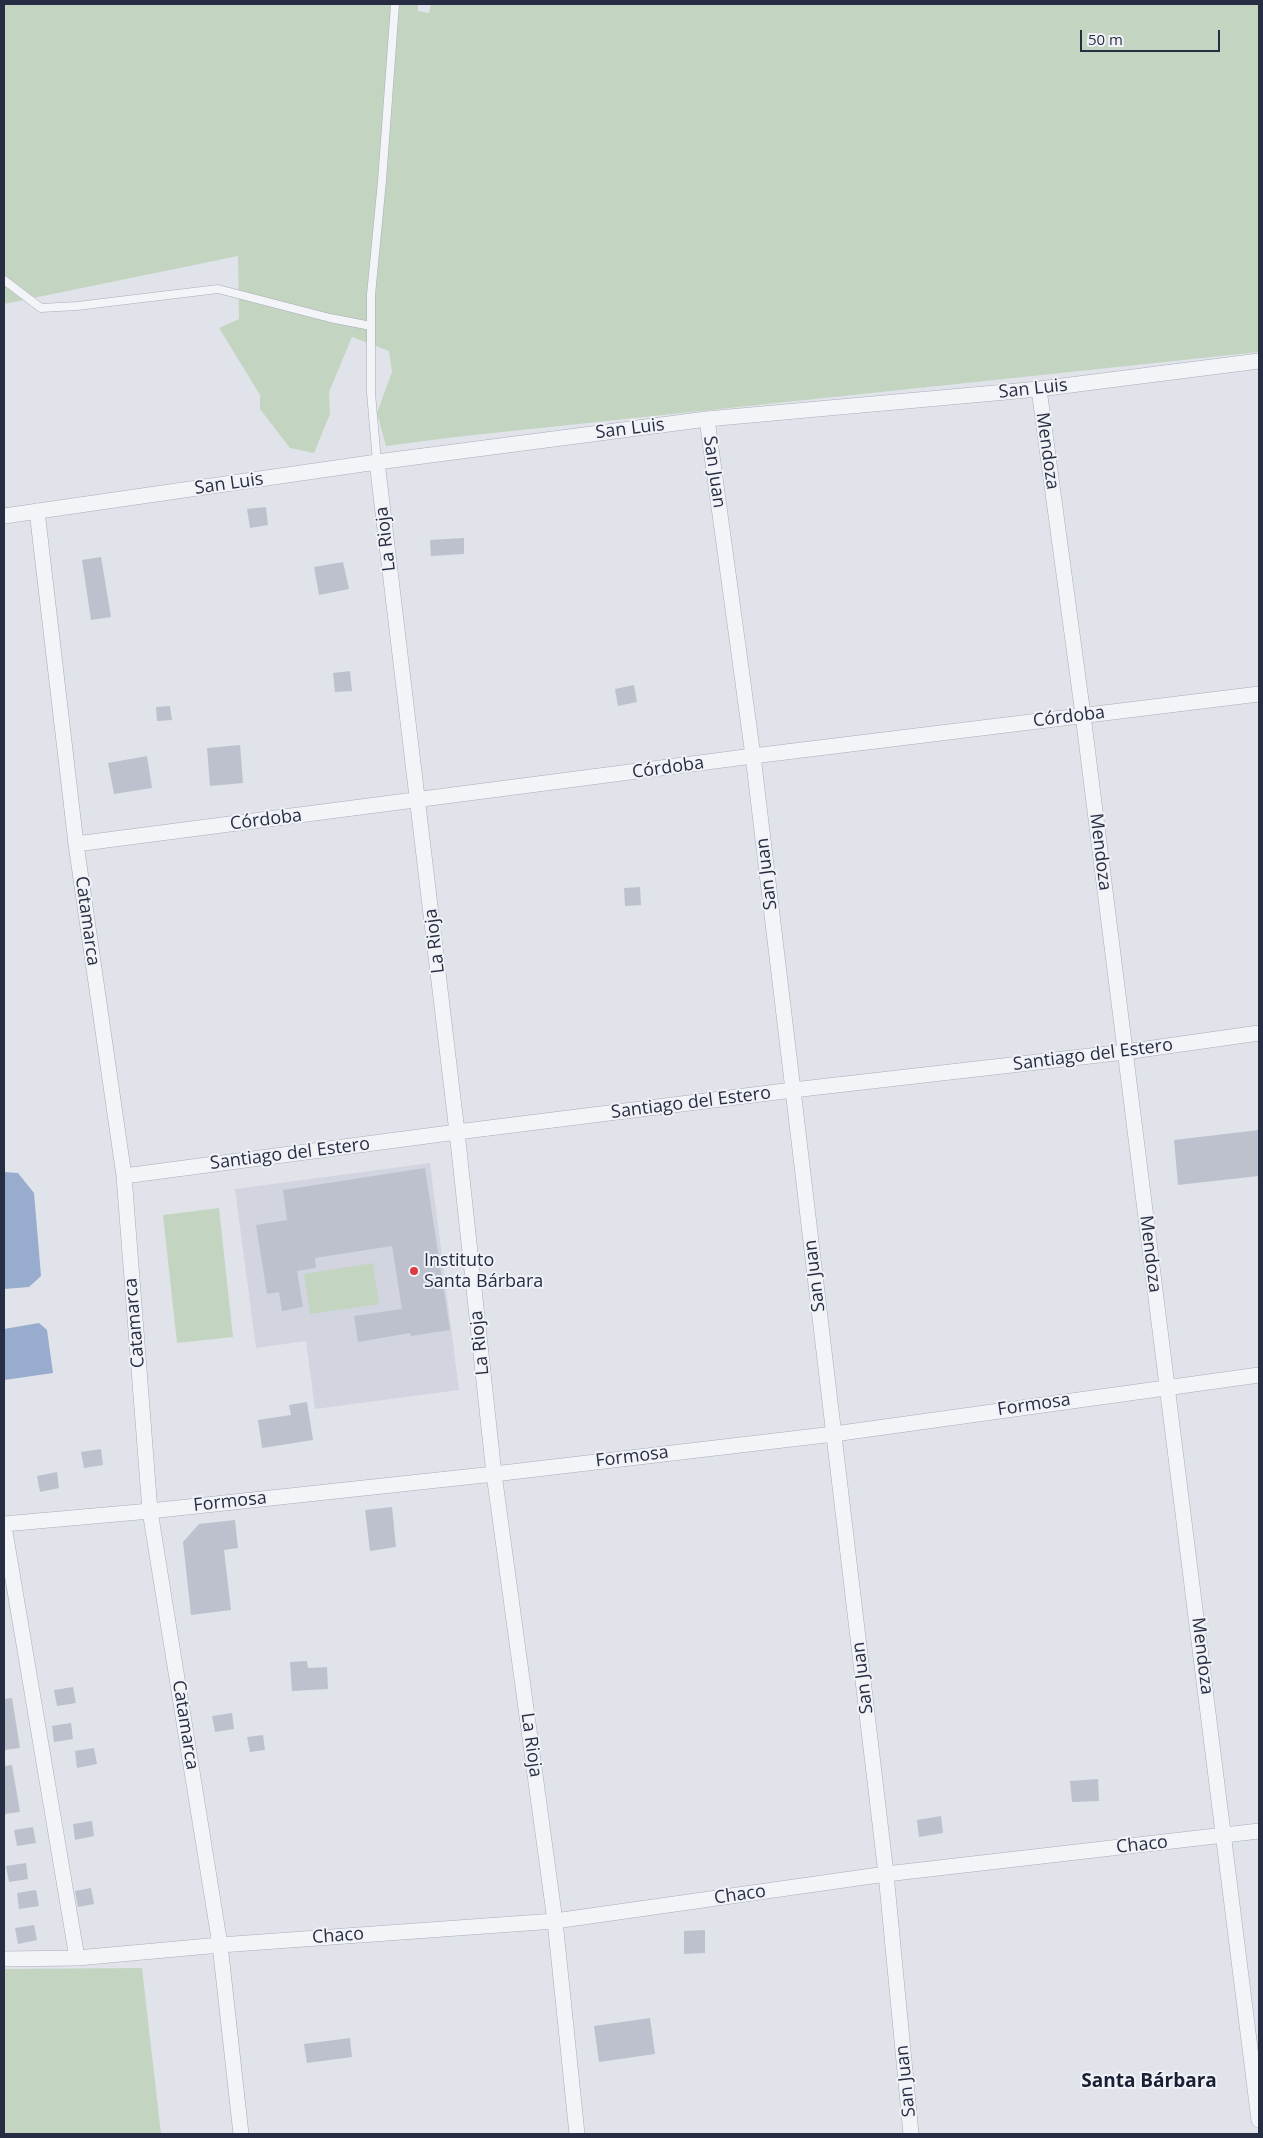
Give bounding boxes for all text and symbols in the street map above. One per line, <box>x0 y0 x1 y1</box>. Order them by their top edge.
scale bar <box>1083 20 1223 52</box>
text: 50 m <box>1088 29 1123 49</box>
street label: San Luis <box>997 375 1069 403</box>
street label: Mendoza <box>1031 411 1063 491</box>
street label: San Luis <box>594 414 666 444</box>
street label: San Juan <box>698 435 730 509</box>
street label: San Luis <box>193 468 265 500</box>
street label: La Rioja <box>371 505 401 573</box>
street label: Córdoba <box>1032 702 1106 732</box>
street label: Córdoba <box>631 752 705 784</box>
street label: Córdoba <box>229 805 303 835</box>
street label: Mendoza <box>1085 812 1115 892</box>
street label: San Juan <box>752 837 782 911</box>
street label: Catamarca <box>70 875 104 967</box>
street label: La Rioja <box>420 907 450 975</box>
street label: Santiago del Estero <box>1012 1034 1174 1076</box>
street label: Santiago del Estero <box>610 1082 772 1124</box>
street label: Santiago del Estero <box>209 1133 371 1175</box>
street label: Mendoza <box>1135 1214 1165 1294</box>
street label: San Juan <box>800 1239 830 1313</box>
place label: Instituto Santa Bárbara <box>424 1250 543 1292</box>
marker: Instituto Santa Bárbara <box>408 1265 420 1277</box>
street label: Catamarca <box>120 1277 150 1369</box>
street label: La Rioja <box>466 1309 494 1377</box>
street label: Formosa <box>996 1389 1072 1421</box>
street label: Formosa <box>594 1442 670 1472</box>
street label: Formosa <box>192 1487 268 1517</box>
street label: Mendoza <box>1187 1616 1217 1696</box>
street label: San Juan <box>848 1641 878 1715</box>
street label: Catamarca <box>167 1679 203 1771</box>
street label: La Rioja <box>516 1711 546 1779</box>
street label: Chaco <box>1115 1832 1169 1858</box>
street label: Chaco <box>713 1881 767 1909</box>
street label: Chaco <box>311 1923 365 1949</box>
street label: San Juan <box>891 2044 921 2118</box>
district label: Santa Bárbara <box>1081 2071 1217 2093</box>

